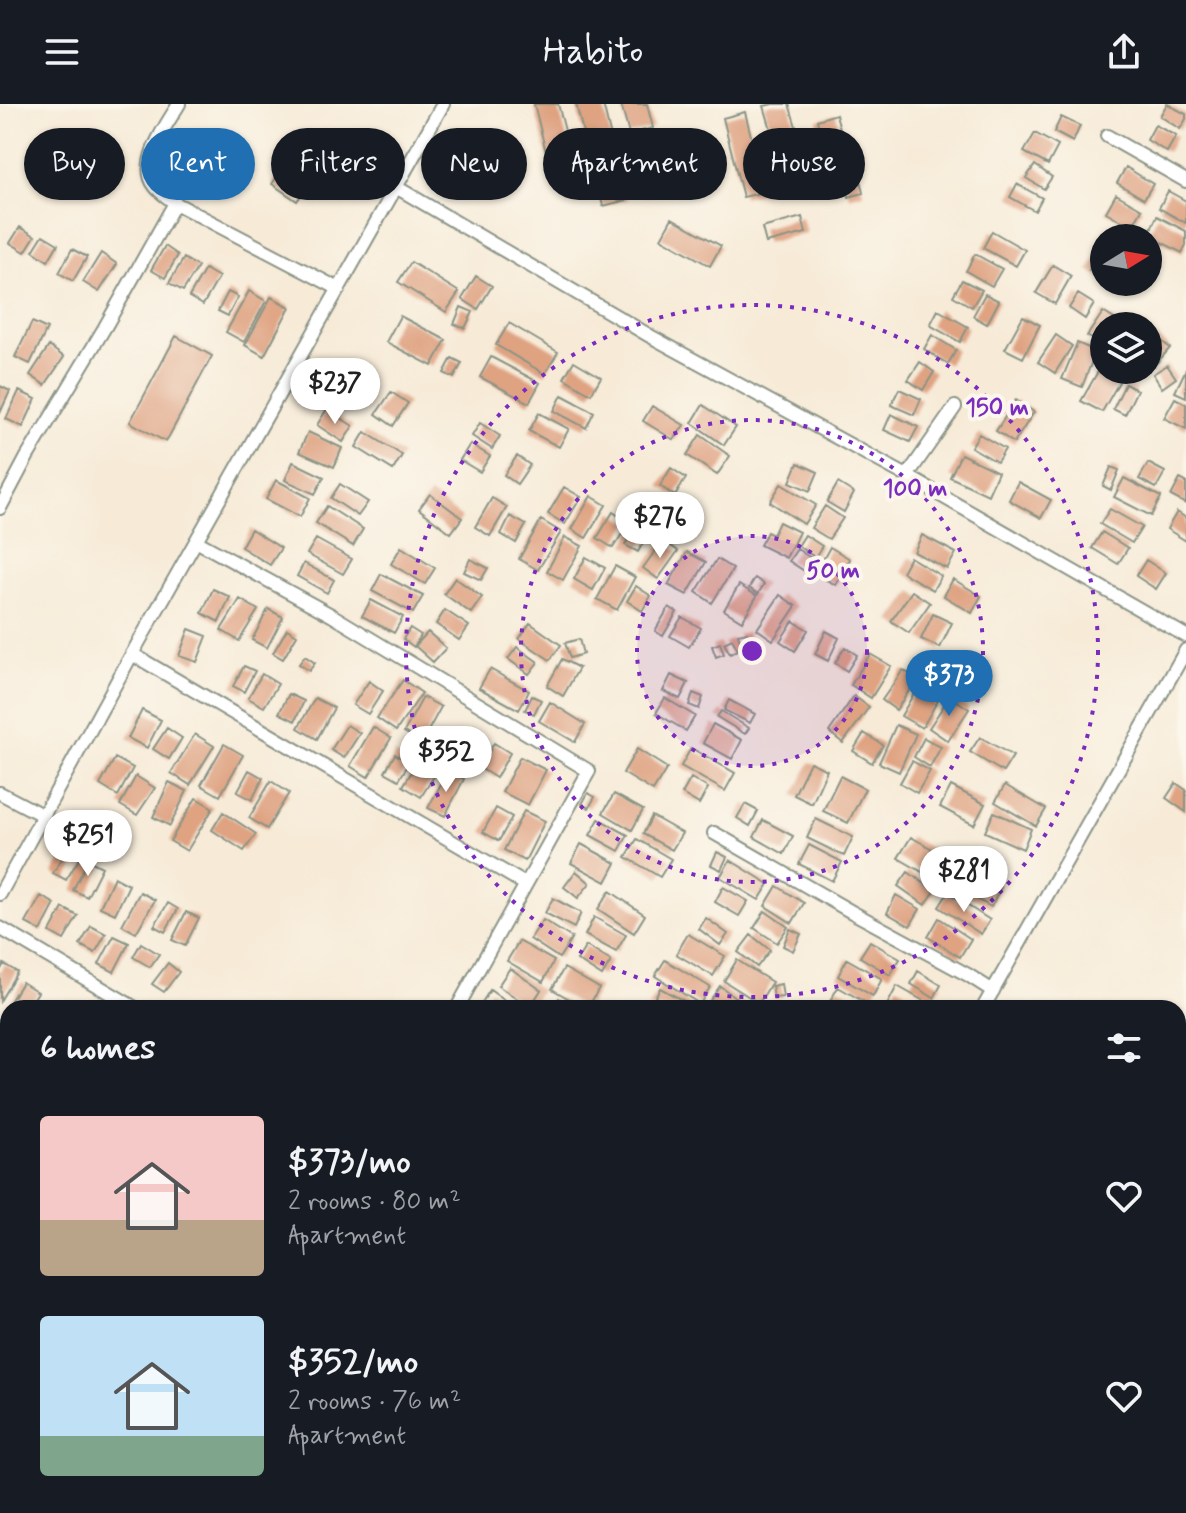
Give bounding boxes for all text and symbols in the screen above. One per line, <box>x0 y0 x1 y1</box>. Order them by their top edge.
text: Habito <box>543 29 643 76</box>
icon: menu <box>40 30 84 74</box>
icon: share <box>1102 30 1146 74</box>
chip: Buy <box>24 128 125 200</box>
chip: Rent <box>141 128 255 200</box>
chip: Filters <box>271 128 405 200</box>
chip: New <box>421 128 527 200</box>
chip: Apartment <box>543 128 727 200</box>
chip: House <box>743 128 865 200</box>
north arrow <box>1090 224 1162 296</box>
map controls <box>1090 224 1162 384</box>
button: layers <box>1090 312 1162 384</box>
pin: $237 <box>288 358 382 426</box>
text: $237 <box>308 367 362 401</box>
text: 150 m <box>965 393 1029 424</box>
text: 100 m <box>883 474 947 505</box>
pin: $276 <box>613 492 707 560</box>
text: $276 <box>633 501 687 535</box>
text: 50 m <box>806 556 860 587</box>
centre of rings <box>738 637 766 665</box>
pin: $373 <box>902 650 996 718</box>
text: $373 <box>924 659 974 693</box>
pin: $352 <box>399 726 493 794</box>
text: $352 <box>418 735 474 769</box>
pin: $251 <box>41 810 135 878</box>
text: $251 <box>62 819 114 853</box>
pin: $281 <box>917 846 1011 914</box>
text: $281 <box>938 855 990 889</box>
text: 6 homes <box>40 1026 155 1071</box>
icon: filters <box>1102 1026 1146 1070</box>
text: $373/mo <box>288 1140 411 1185</box>
icon: home <box>104 1148 200 1244</box>
icon: heart <box>1102 1174 1146 1218</box>
text: 2 rooms · 80 m² <box>288 1185 461 1219</box>
text: Apartment <box>288 1219 406 1253</box>
text: $352/mo <box>288 1340 418 1385</box>
icon: home <box>104 1348 200 1444</box>
icon: heart <box>1102 1374 1146 1418</box>
text: 2 rooms · 76 m² <box>288 1385 461 1419</box>
text: Apartment <box>288 1419 406 1453</box>

